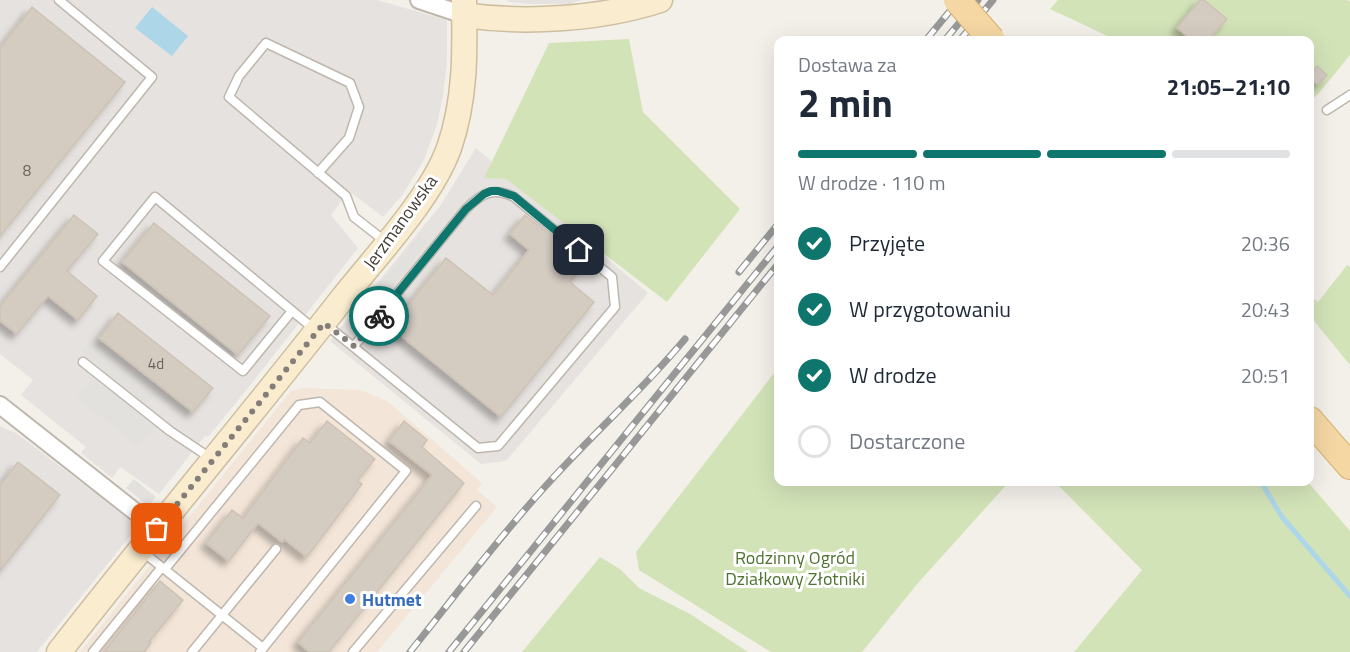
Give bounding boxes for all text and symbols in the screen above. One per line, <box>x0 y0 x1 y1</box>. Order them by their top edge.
text: Dostawa za <box>798 49 896 80</box>
text: 21:05–21:10 <box>1167 70 1290 104</box>
text: 2 min <box>798 73 893 132</box>
house number: 8 <box>23 159 31 182</box>
text: W drodze · 110 m <box>798 167 946 198</box>
street label: Jerzmanowska <box>356 169 444 275</box>
pin <box>553 224 604 275</box>
text: Przyjęte <box>849 226 925 260</box>
icon: check <box>798 227 831 260</box>
text: 20:36 <box>1241 228 1290 259</box>
icon: home <box>562 233 595 266</box>
courier <box>349 286 409 346</box>
text: W przygotowaniu <box>849 292 1011 326</box>
icon: check <box>798 293 831 326</box>
text: 20:43 <box>1241 294 1290 325</box>
icon: bike <box>363 300 396 333</box>
house number: 4d <box>148 352 164 375</box>
text: W drodze <box>849 358 937 392</box>
icon: check <box>798 359 831 392</box>
text: 20:51 <box>1241 360 1290 391</box>
text: Dostarczone <box>849 424 965 458</box>
pin <box>131 503 182 554</box>
icon: bag <box>140 512 173 545</box>
park label: Rodzinny Ogród Działkowy Złotniki <box>725 544 865 592</box>
place label: Hutmet <box>362 586 422 613</box>
marker: Hutmet <box>343 592 357 606</box>

